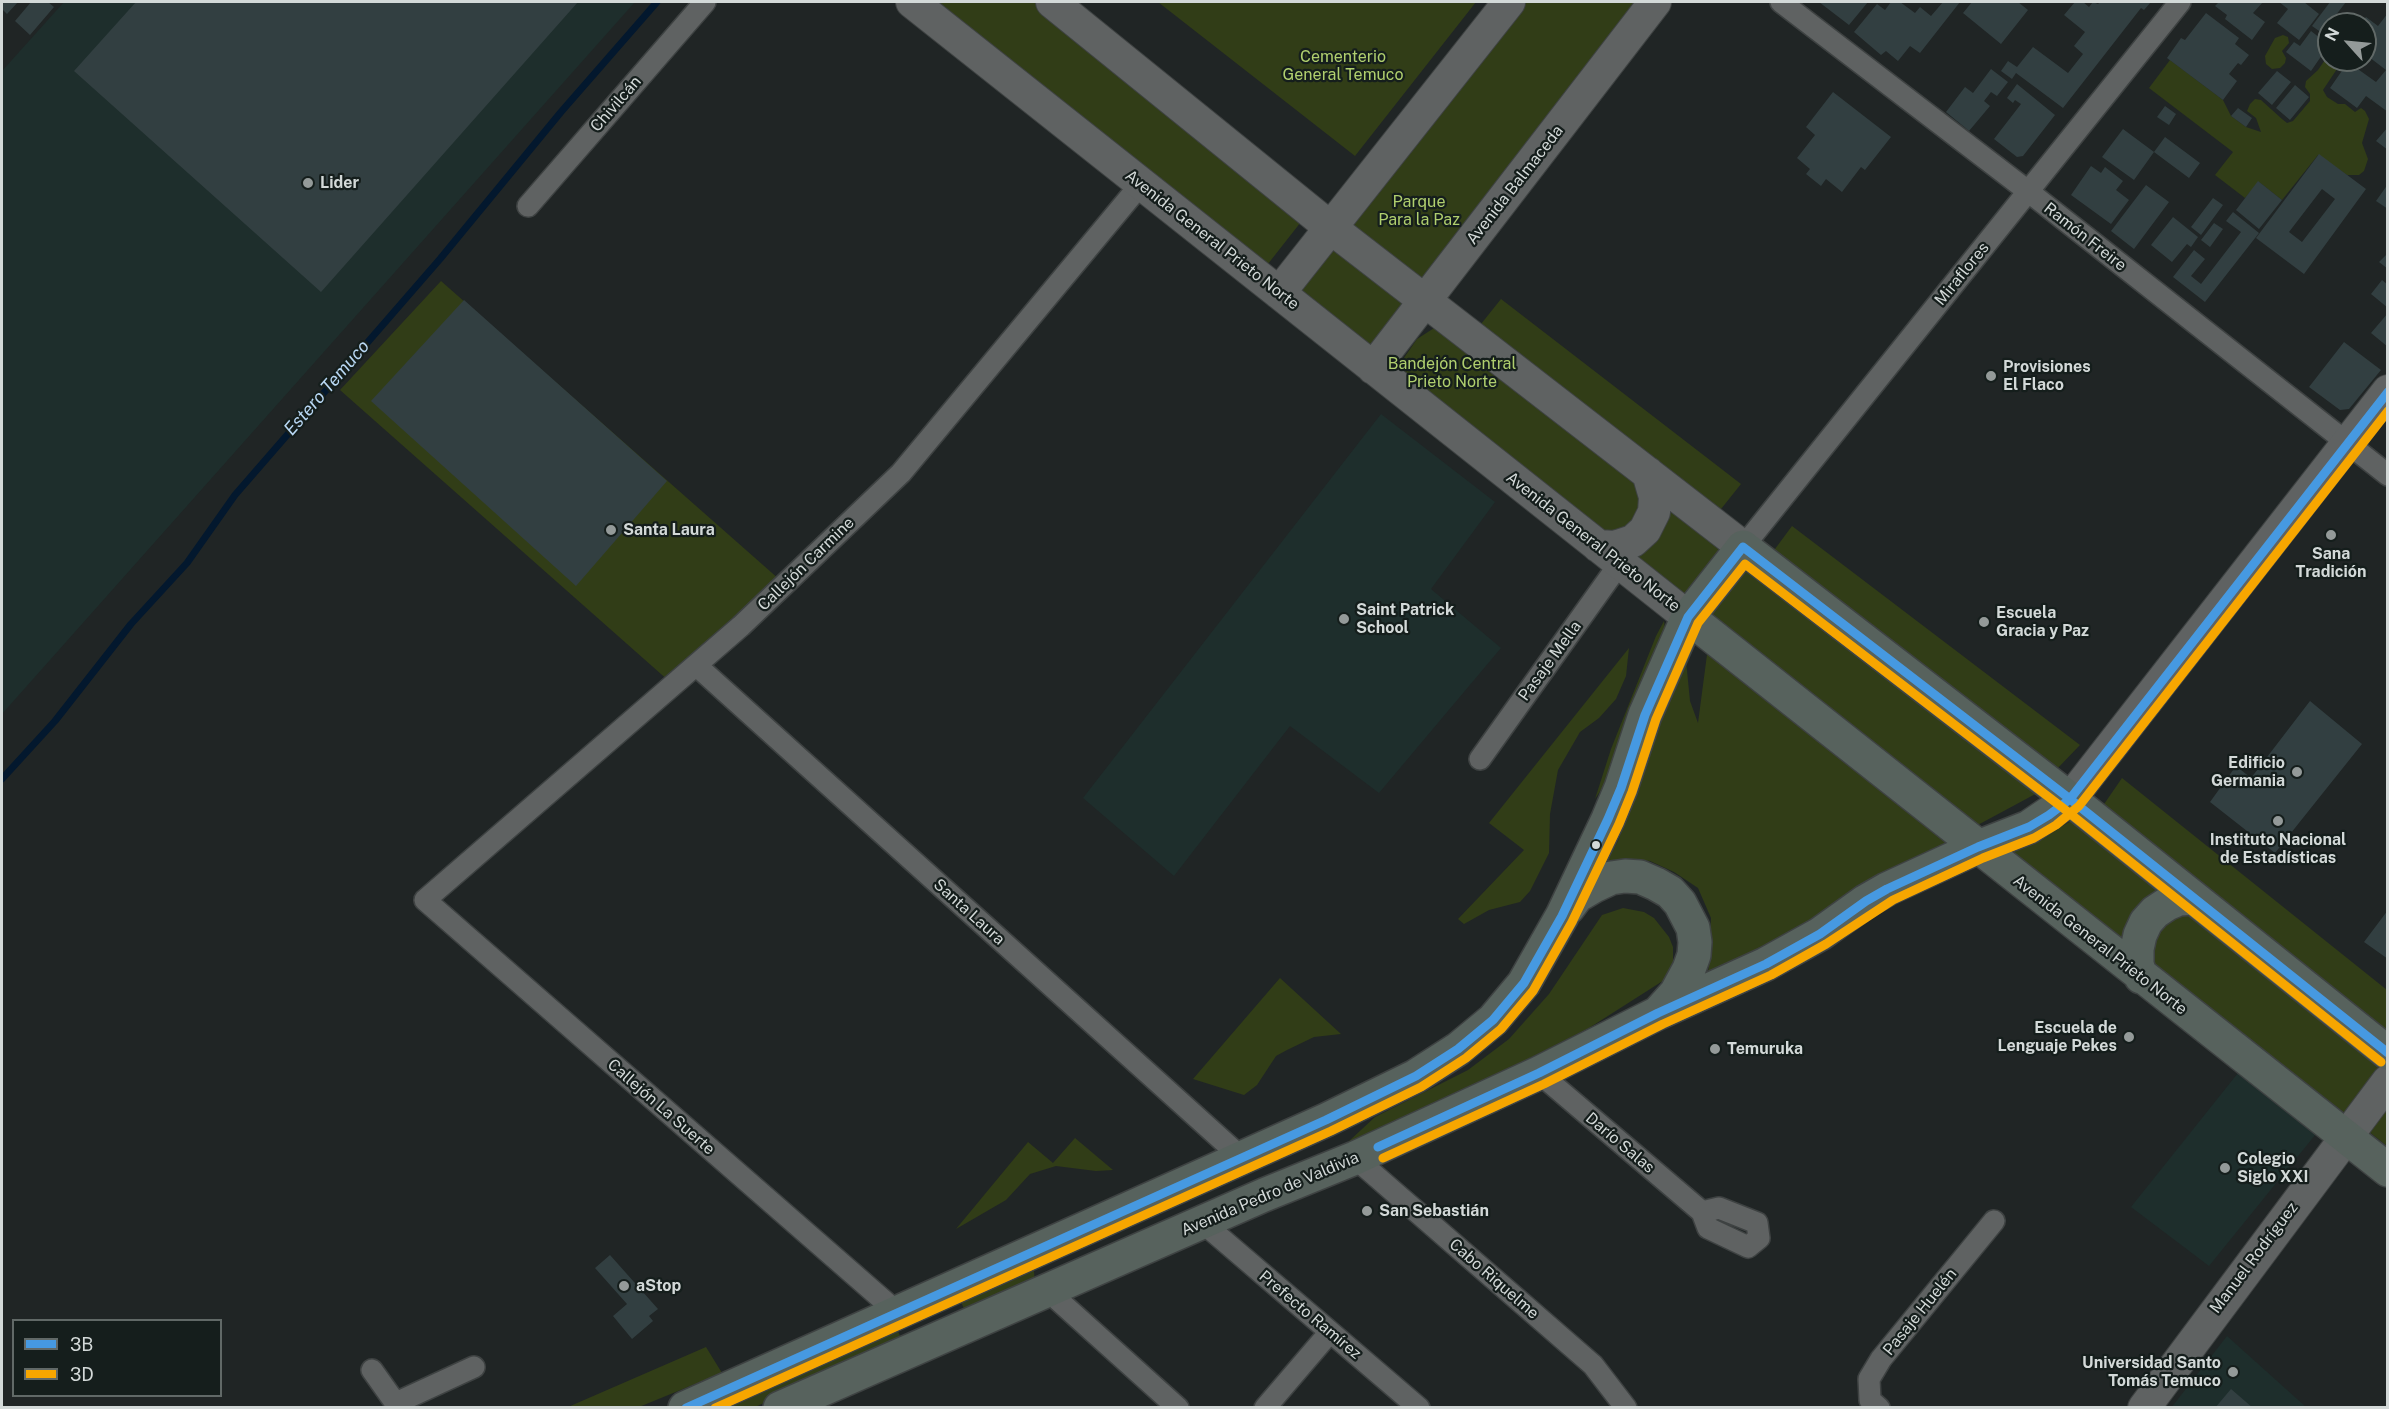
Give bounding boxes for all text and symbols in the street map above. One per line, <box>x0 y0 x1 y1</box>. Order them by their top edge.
north arrow <box>2317 12 2377 72</box>
text: N <box>2321 25 2344 44</box>
park label: Cementerio General Temuco <box>1283 47 1403 85</box>
street label: Chivilcán <box>587 72 645 136</box>
street label: Avenida Balmaceda <box>1463 122 1567 248</box>
street label: Avenida General Prieto Norte <box>1121 166 1303 314</box>
place label: Lider <box>320 173 359 193</box>
marker: Lider <box>301 176 315 190</box>
park label: Parque Para la Paz <box>1378 192 1460 230</box>
street label: Ramón Freire <box>2040 199 2130 275</box>
street label: Miraflores <box>1931 239 1993 309</box>
water label: Estero Temuco <box>280 336 374 440</box>
park label: Bandejón Central Prieto Norte <box>1388 354 1516 392</box>
place label: Provisiones El Flaco <box>2003 357 2091 395</box>
marker: Provisiones El Flaco <box>1984 369 1998 383</box>
street label: Avenida General Prieto Norte <box>1502 468 1684 616</box>
street label: Callejón Carmine <box>754 513 858 615</box>
place label: Santa Laura <box>623 520 715 540</box>
marker: Santa Laura <box>604 523 618 537</box>
marker: Sana Tradición <box>2324 528 2338 542</box>
place label: Sana Tradición <box>2296 544 2366 582</box>
place label: Saint Patrick School <box>1356 600 1454 638</box>
place label: Escuela Gracia y Paz <box>1996 603 2089 641</box>
marker: Saint Patrick School <box>1337 612 1351 626</box>
marker: Escuela Gracia y Paz <box>1977 615 1991 629</box>
street label: Pasaje Mella <box>1515 617 1585 705</box>
place label: Edificio Germania <box>2211 753 2285 791</box>
marker: Edificio Germania <box>2290 765 2304 779</box>
marker: Instituto Nacional de Estadísticas <box>2271 814 2285 828</box>
place label: Instituto Nacional de Estadísticas <box>2210 830 2346 868</box>
unlabelled marker <box>1590 839 1602 851</box>
street label: Avenida General Prieto Norte <box>2009 871 2191 1019</box>
street label: Santa Laura <box>929 875 1009 949</box>
place label: Escuela de Lenguaje Pekes <box>1997 1018 2117 1056</box>
marker: Escuela de Lenguaje Pekes <box>2122 1030 2136 1044</box>
place label: Temuruka <box>1727 1039 1803 1059</box>
marker: Temuruka <box>1708 1042 1722 1056</box>
street label: Callejón La Suerte <box>603 1055 719 1159</box>
street label: Darío Salas <box>1582 1109 1658 1177</box>
street label: Avenida Pedro de Valdivia <box>1178 1148 1362 1240</box>
place label: Colegio Siglo XXI <box>2237 1149 2308 1187</box>
marker: Colegio Siglo XXI <box>2218 1161 2232 1175</box>
street label: Manuel Rodríguez <box>2206 1199 2302 1317</box>
place label: San Sebastián <box>1379 1201 1489 1221</box>
marker: San Sebastián <box>1360 1204 1374 1218</box>
street label: Cabo Riquelme <box>1445 1235 1543 1323</box>
street label: Pasaje Huelén <box>1879 1265 1961 1359</box>
street label: Prefecto Ramírez <box>1255 1267 1365 1363</box>
place label: aStop <box>636 1276 681 1296</box>
marker: aStop <box>617 1279 631 1293</box>
legend <box>12 1319 222 1397</box>
text: 3B <box>70 1334 93 1355</box>
place label: Universidad Santo Tomás Temuco <box>2082 1353 2221 1391</box>
text: 3D <box>70 1364 94 1385</box>
marker: Universidad Santo Tomás Temuco <box>2226 1365 2240 1379</box>

